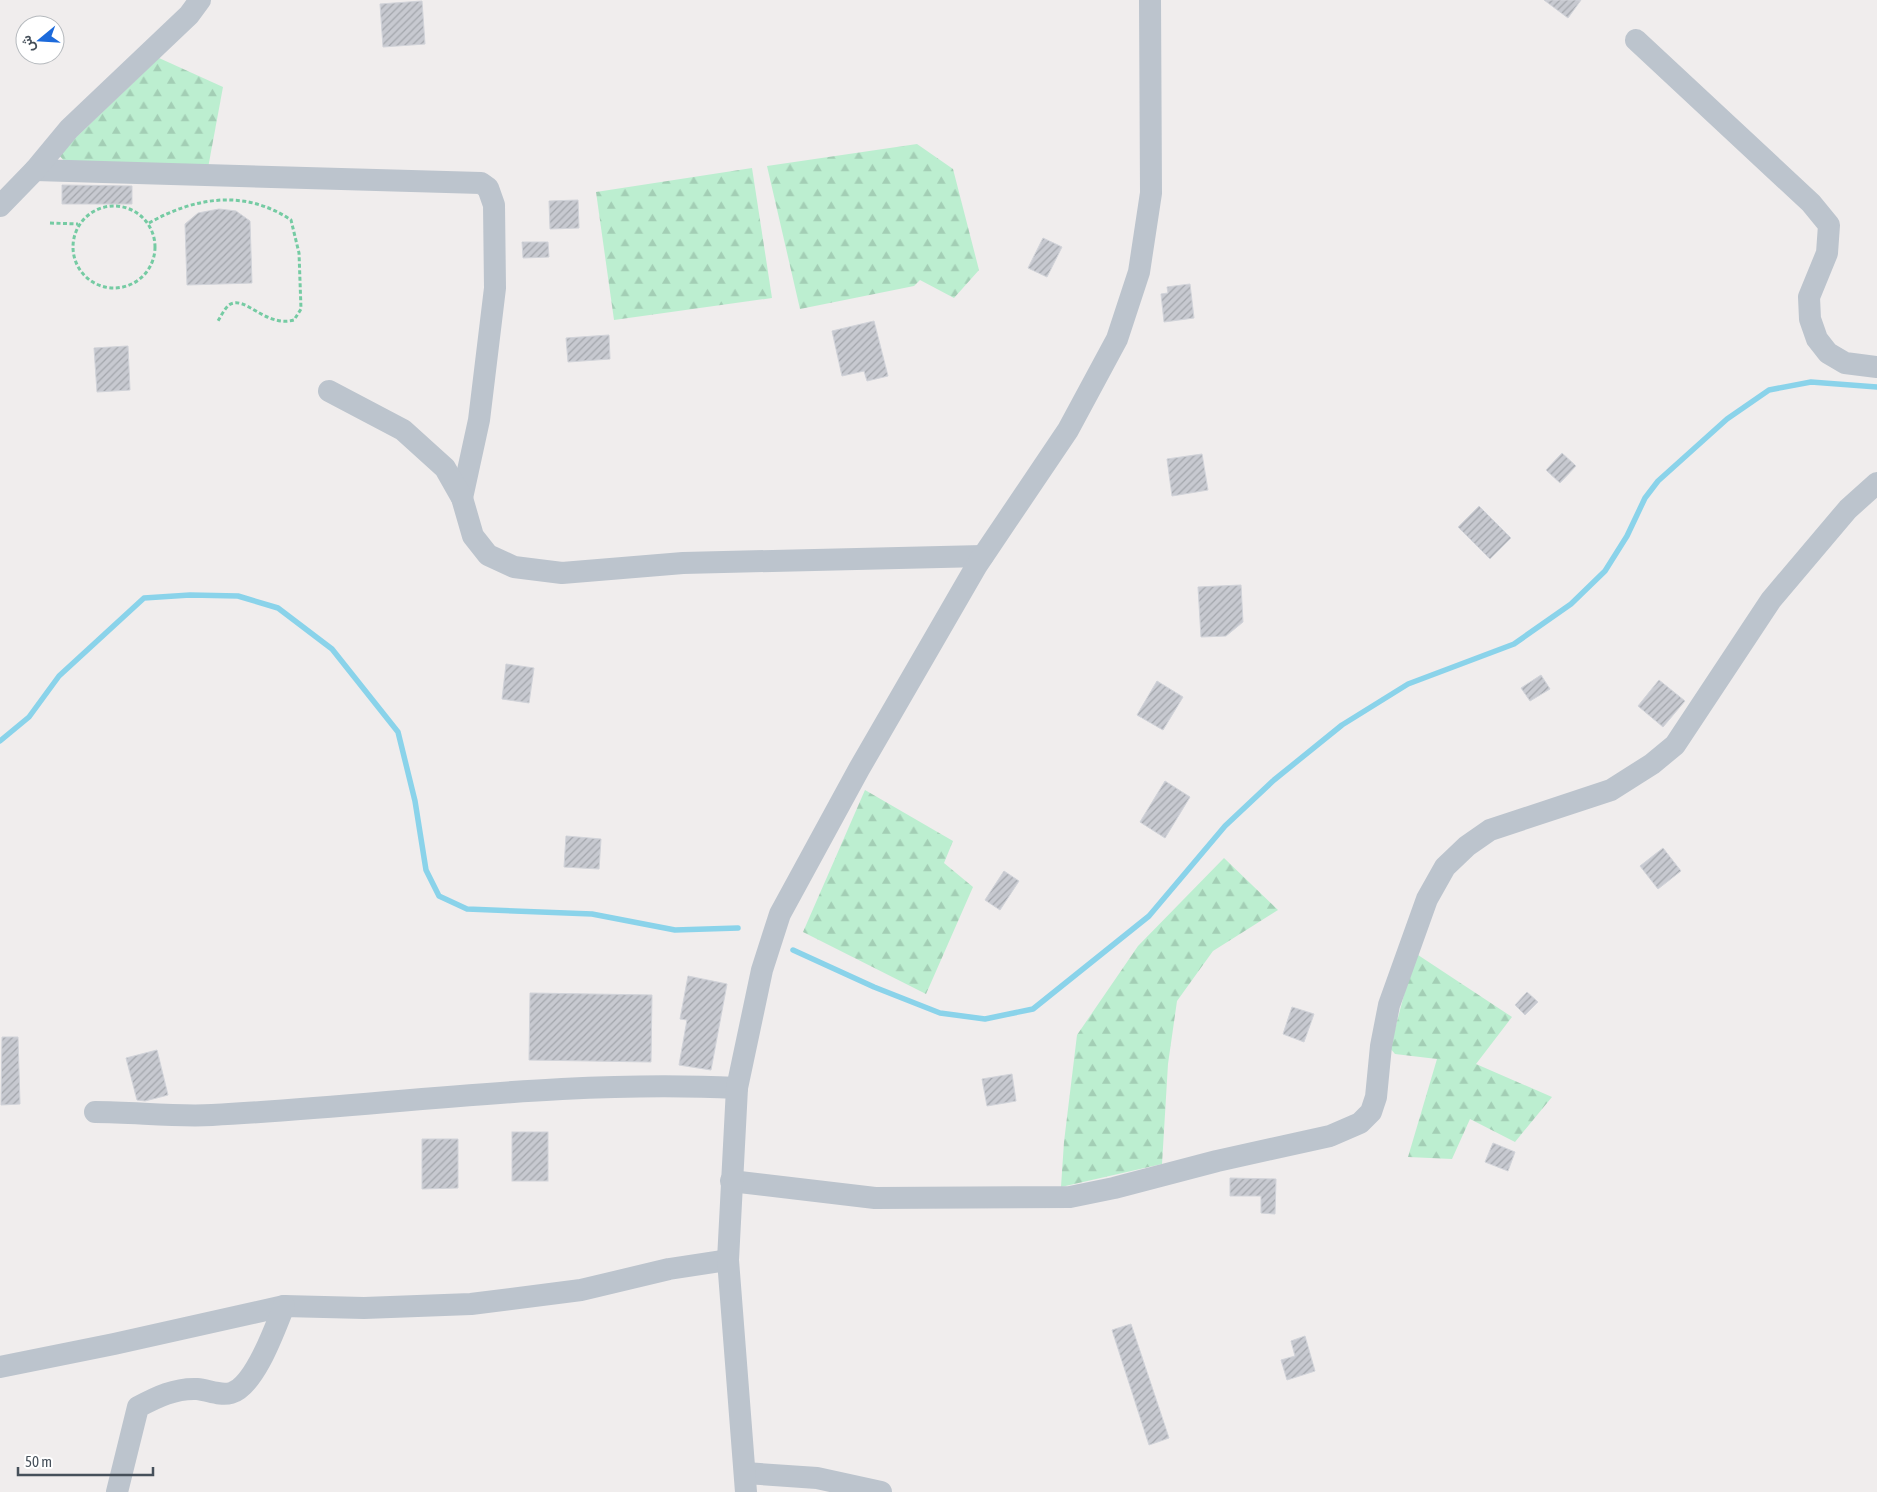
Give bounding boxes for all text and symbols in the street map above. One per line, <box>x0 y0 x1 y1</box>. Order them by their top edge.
north arrow <box>15 15 65 65</box>
text: ش <box>17 33 39 54</box>
scale bar <box>18 1444 152 1476</box>
text: 50 m <box>25 1453 52 1470</box>

